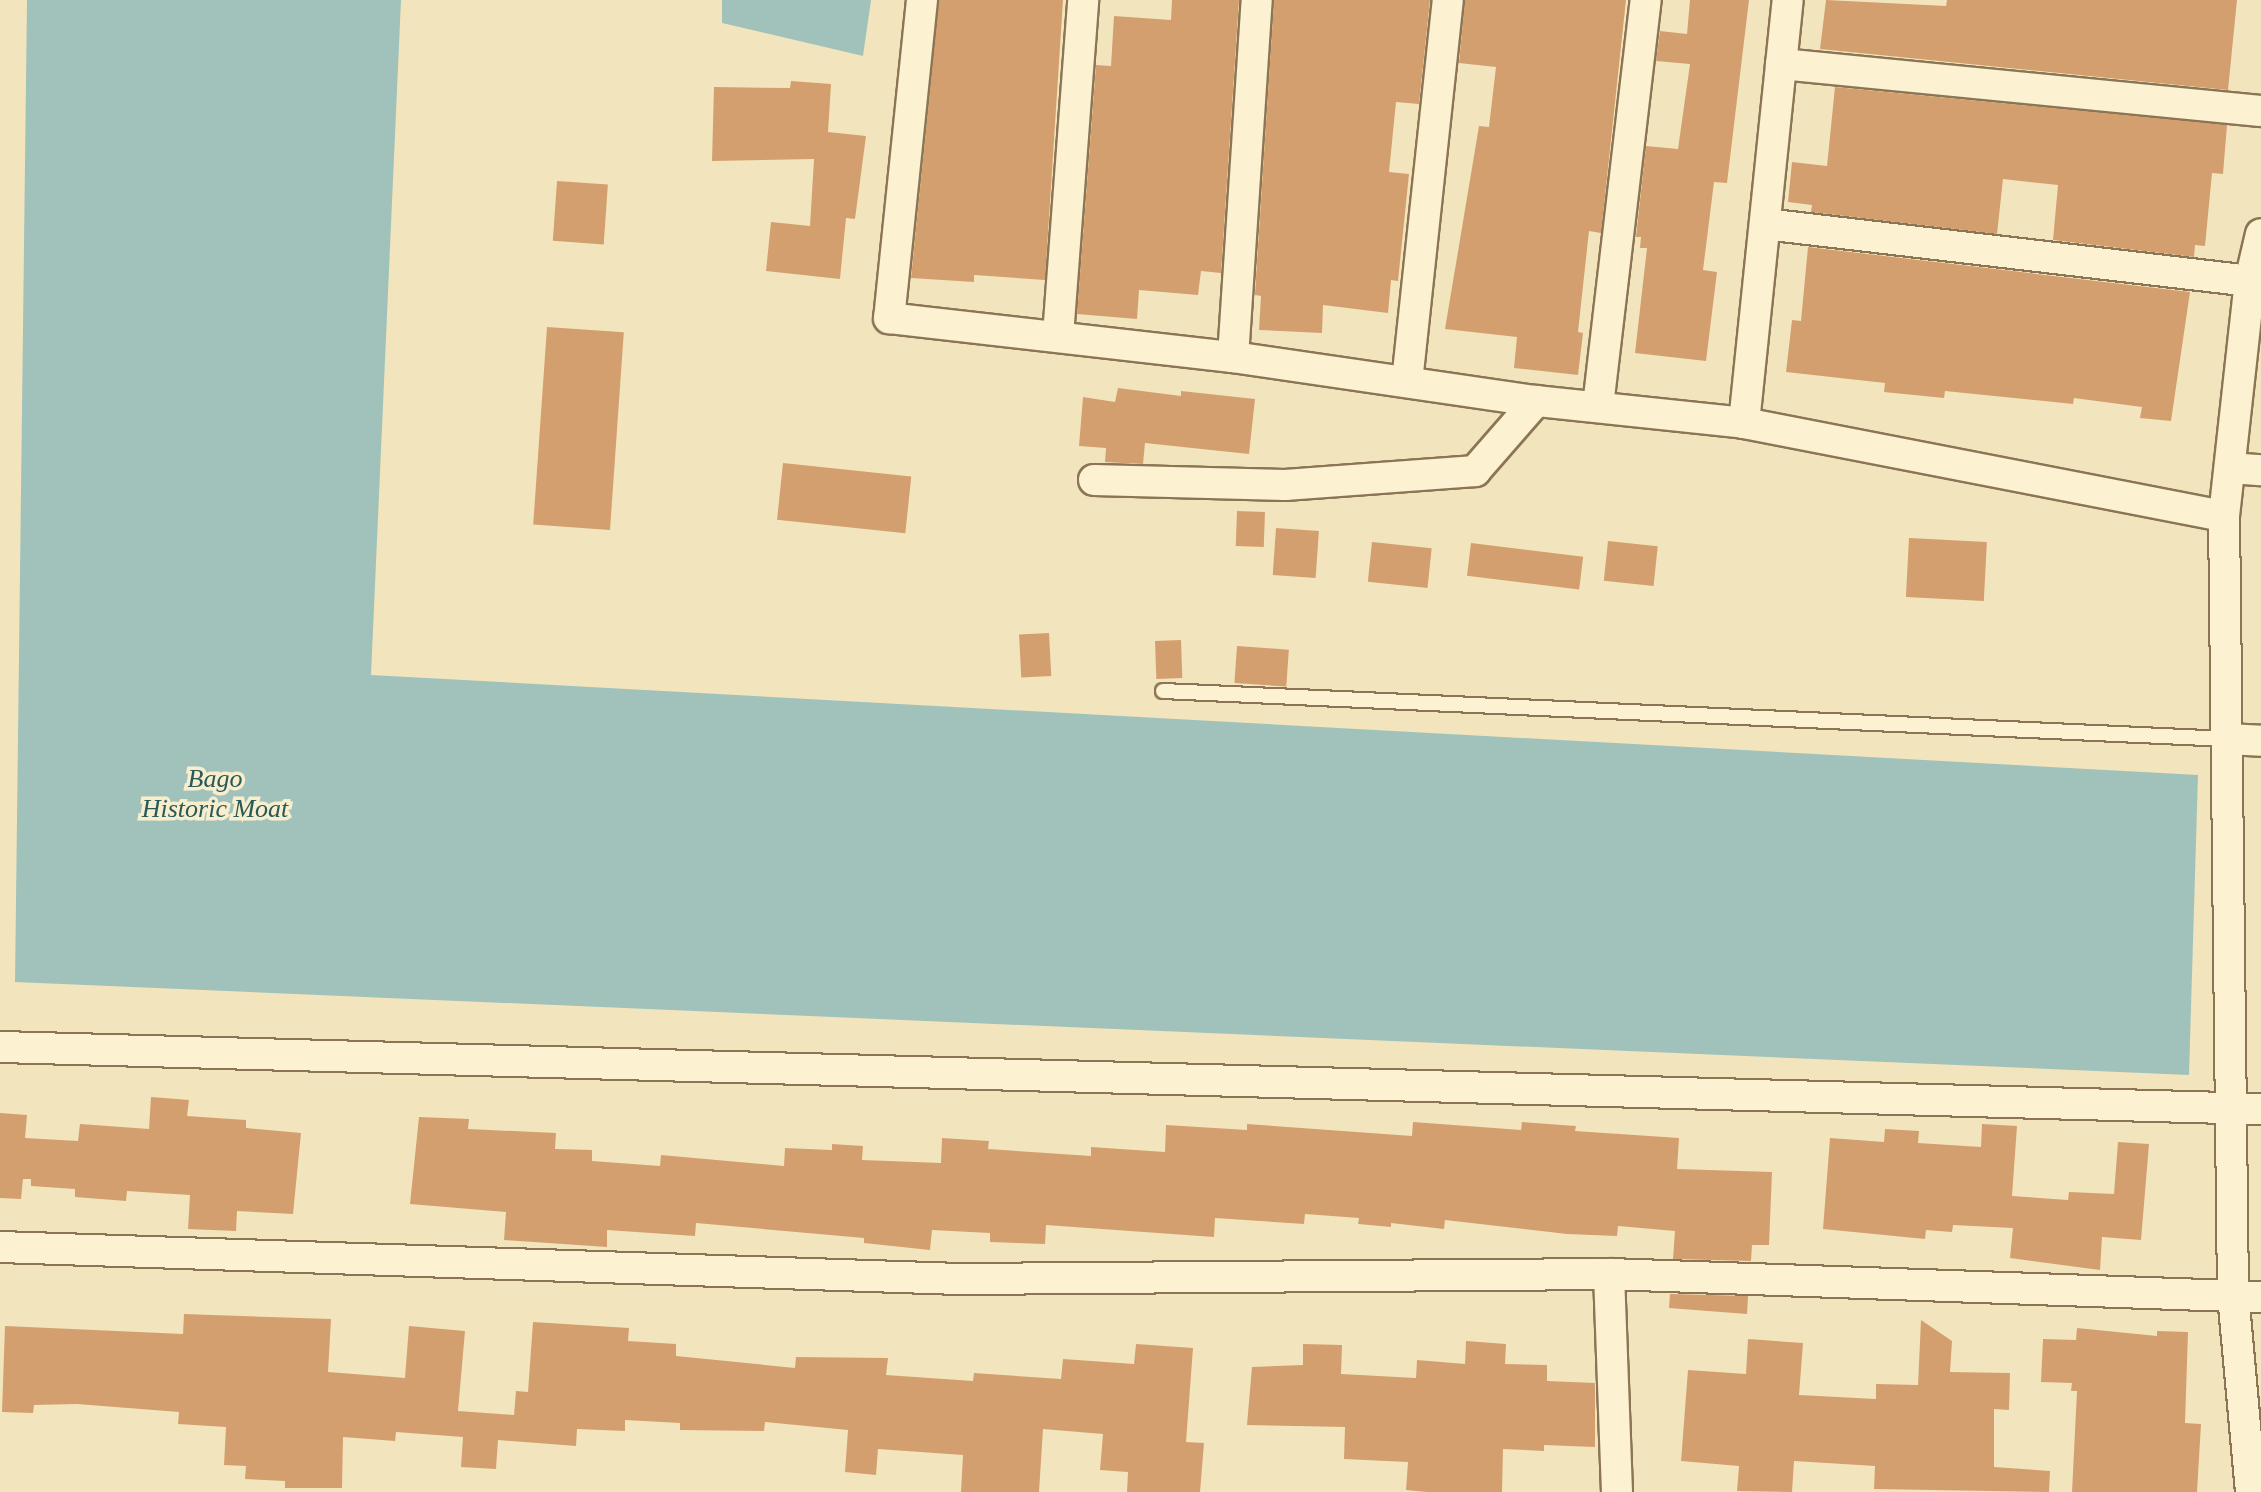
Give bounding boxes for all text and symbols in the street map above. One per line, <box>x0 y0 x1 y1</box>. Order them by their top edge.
water label: Bago Historic Moat <box>133 763 297 824</box>

